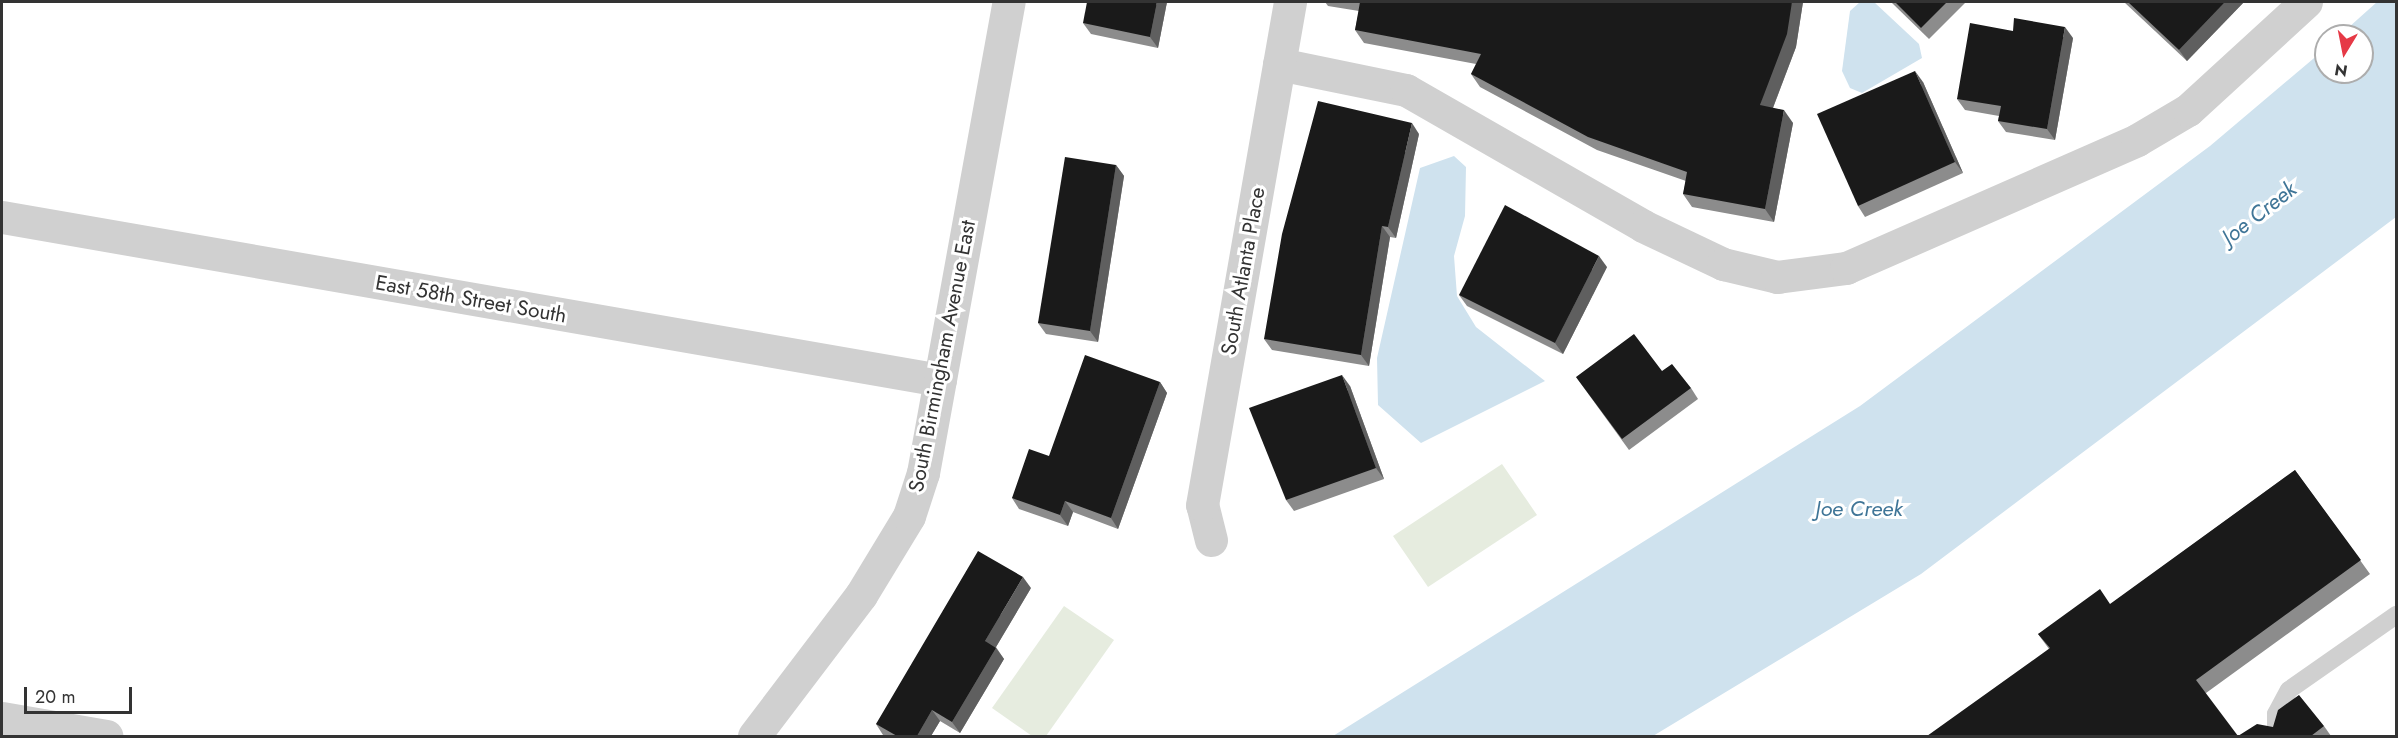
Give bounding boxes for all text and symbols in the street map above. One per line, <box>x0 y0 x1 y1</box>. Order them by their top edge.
north arrow <box>2314 24 2374 84</box>
text: N <box>2333 58 2349 83</box>
water label: Joe Creek <box>2216 176 2302 250</box>
street label: South Atlanta Place <box>1216 185 1270 357</box>
street label: South Birmingham Avenue East <box>903 218 981 494</box>
street label: East 58th Street South <box>373 270 569 328</box>
water label: Joe Creek <box>1815 496 1903 522</box>
scale bar <box>27 675 135 713</box>
text: 20 m <box>35 684 75 710</box>

